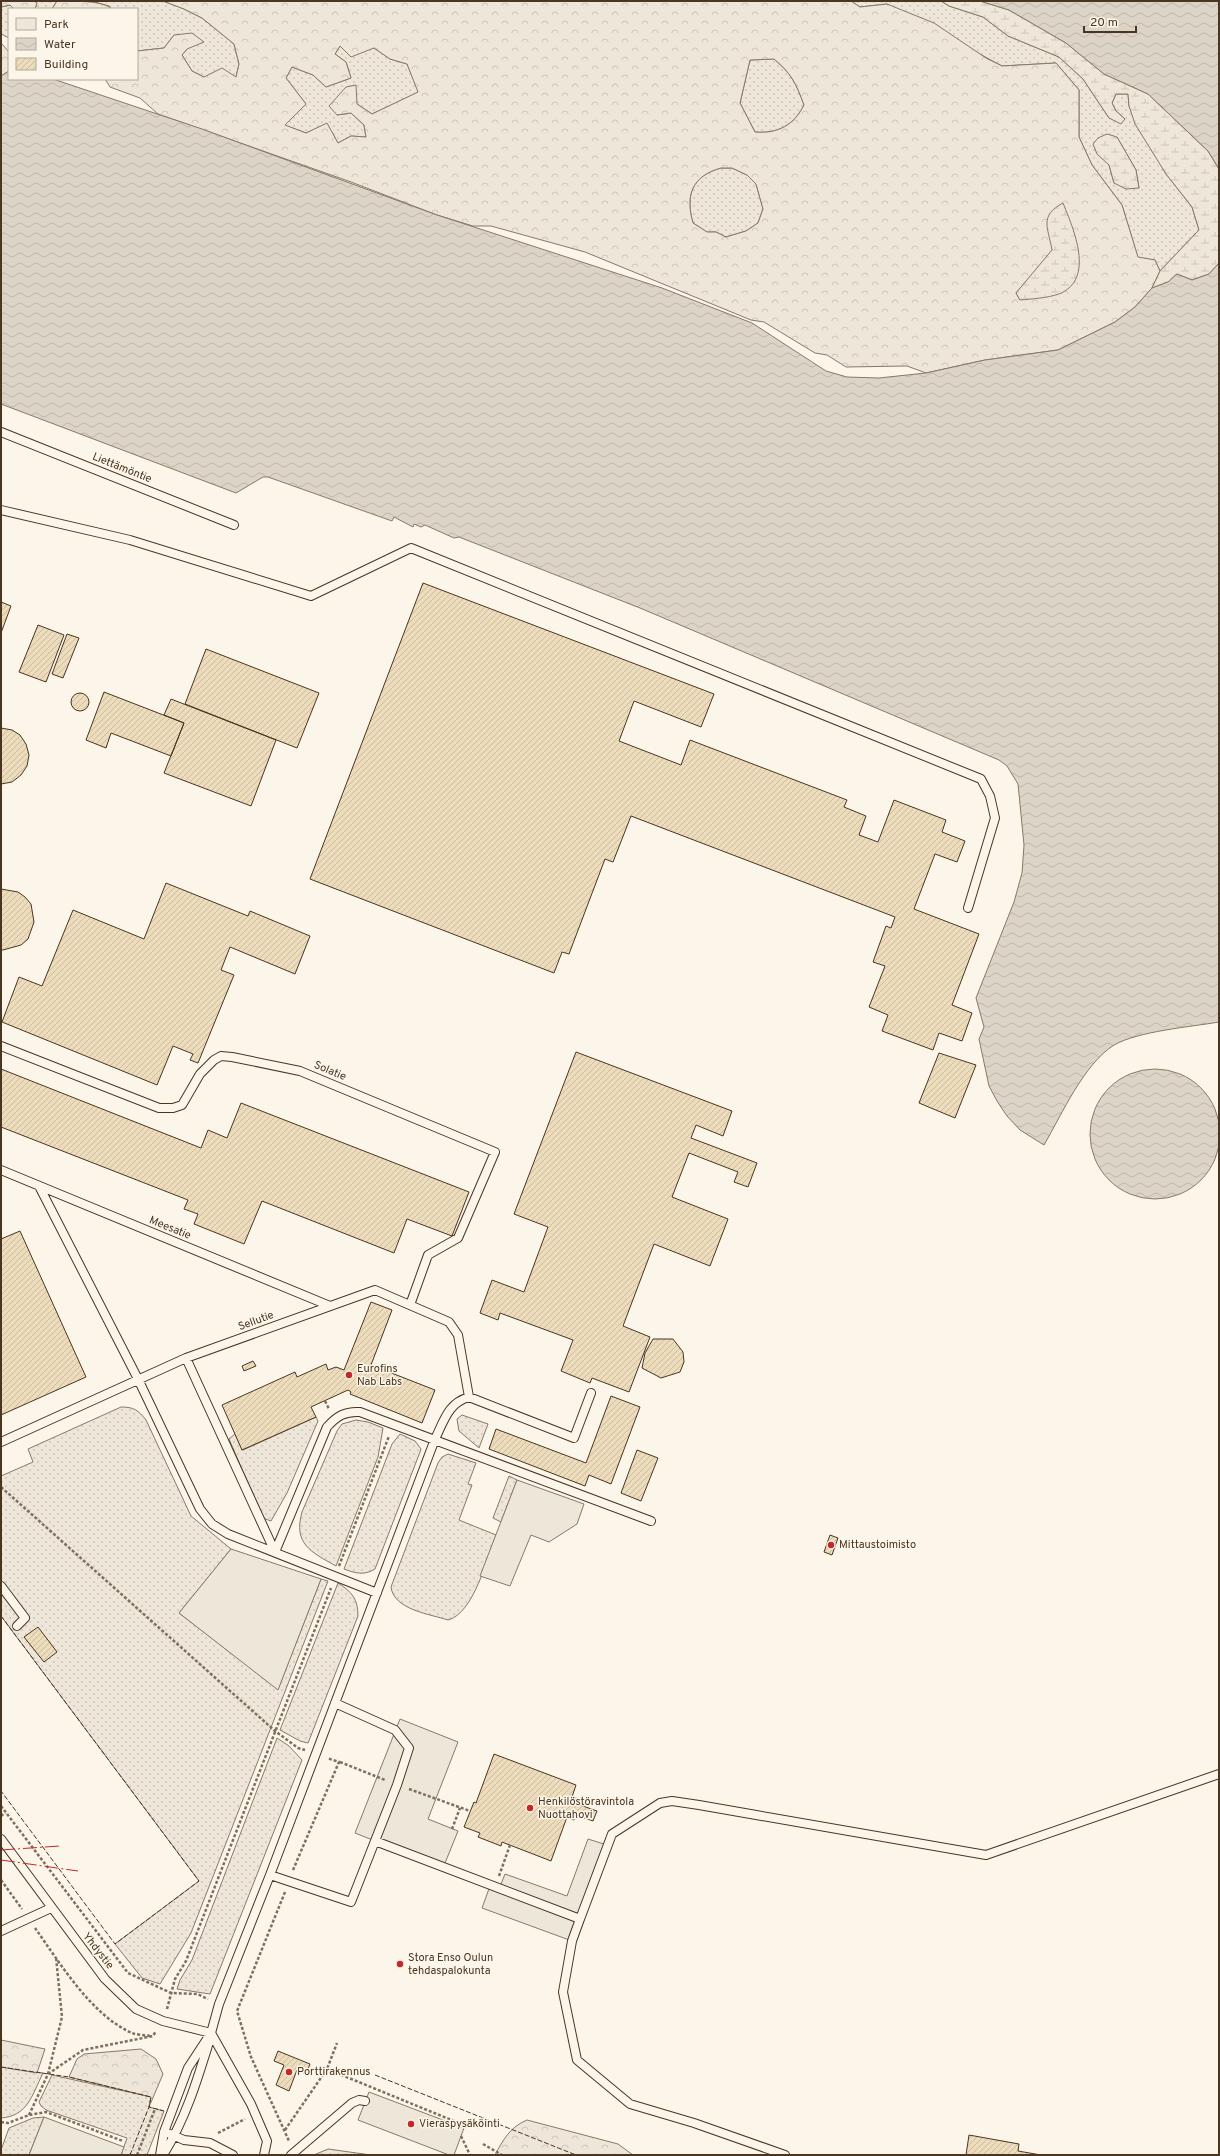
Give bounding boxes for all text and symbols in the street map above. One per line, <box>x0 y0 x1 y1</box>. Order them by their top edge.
legend <box>8 8 138 80</box>
scale bar <box>1084 8 1136 34</box>
text: 20 m <box>1090 15 1118 31</box>
text: Park <box>44 17 69 33</box>
text: Water <box>44 37 76 53</box>
text: Building <box>44 57 88 73</box>
street label: Liettämöntie <box>90 450 154 486</box>
street label: Solatie <box>312 1058 348 1084</box>
street label: Meesatie <box>147 1213 193 1243</box>
street label: Sellutie <box>236 1308 276 1334</box>
place label: Eurofins Nab Labs <box>357 1362 402 1389</box>
marker: Eurofins Nab Labs <box>344 1370 354 1380</box>
place label: Mittaustoimisto <box>839 1538 916 1552</box>
marker: Mittaustoimisto <box>826 1540 836 1550</box>
place label: Henkilöstöravintola Nuottahovi <box>538 1795 634 1822</box>
marker: Henkilöstöravintola Nuottahovi <box>525 1803 535 1813</box>
street label: Yhdystie <box>79 1930 117 1972</box>
place label: Stora Enso Oulun tehdaspalokunta <box>408 1951 493 1978</box>
marker: Stora Enso Oulun tehdaspalokunta <box>395 1959 405 1969</box>
place label: Porttirakennus <box>297 2065 370 2079</box>
marker: Porttirakennus <box>284 2067 294 2077</box>
place label: Vieraspysäköinti <box>419 2117 500 2131</box>
marker: Vieraspysäköinti <box>406 2119 416 2129</box>

